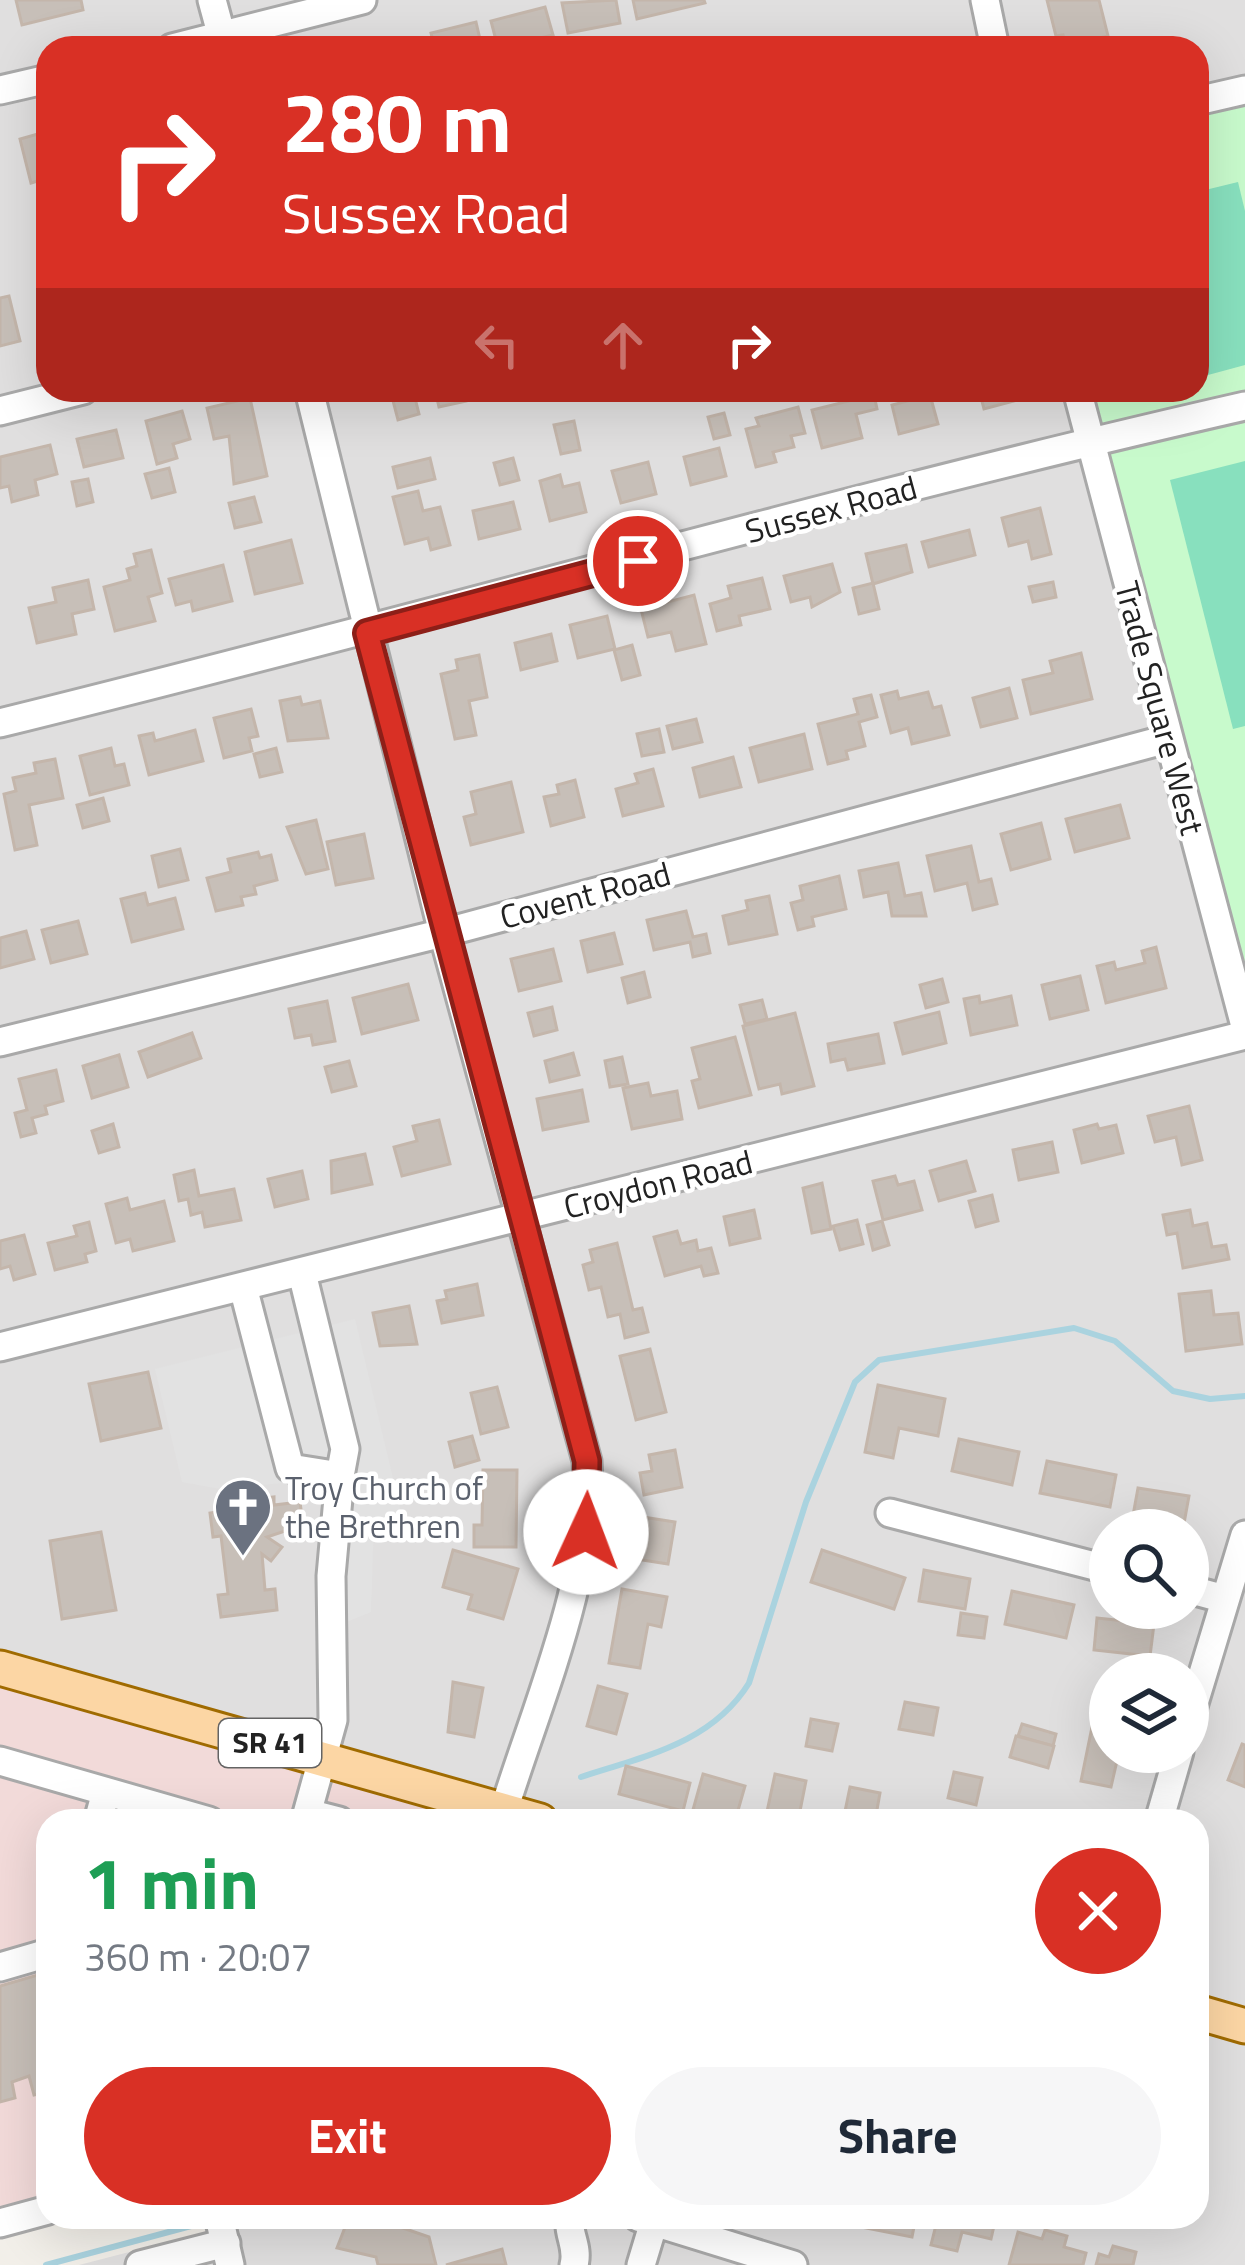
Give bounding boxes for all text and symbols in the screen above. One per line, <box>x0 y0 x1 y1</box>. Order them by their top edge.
text: 280 m <box>282 57 512 185</box>
icon: right <box>84 84 240 240</box>
text: Sussex Road <box>282 172 570 254</box>
icon: left <box>464 312 530 378</box>
icon: ahead <box>590 312 656 378</box>
icon: right <box>716 312 782 378</box>
street label: Sussex Road <box>739 462 923 556</box>
pin <box>587 510 689 612</box>
icon: arrive <box>605 528 671 594</box>
street label: Trade Square West <box>1102 576 1218 841</box>
street label: Covent Road <box>494 848 676 942</box>
street label: Croydon Road <box>558 1136 758 1232</box>
place label: Troy Church of the Brethren <box>285 1463 483 1551</box>
position arrow <box>523 1469 649 1595</box>
church icon: Troy Church of the Brethren <box>212 1476 274 1558</box>
map controls <box>1089 1509 1209 1773</box>
button: search <box>1089 1509 1209 1629</box>
button: layers <box>1089 1653 1209 1773</box>
road number: SR 41 <box>219 1719 321 1767</box>
text: 1 min <box>84 1827 259 1937</box>
button: close <box>1035 1848 1161 1974</box>
text: 360 m · 20:07 <box>84 1927 312 1986</box>
button: Exit <box>84 2067 611 2205</box>
button: Share <box>635 2067 1161 2205</box>

